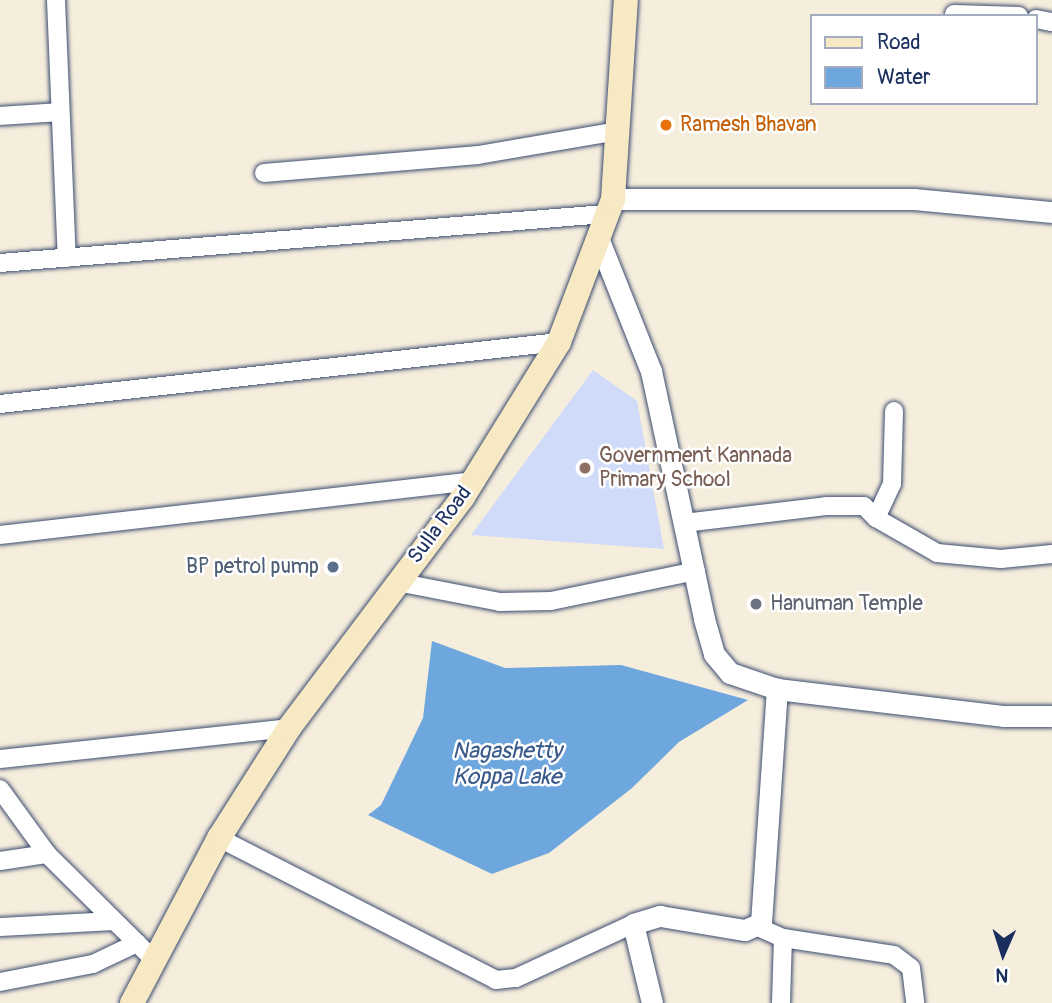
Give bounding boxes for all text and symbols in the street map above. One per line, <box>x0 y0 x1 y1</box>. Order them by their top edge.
legend <box>810 14 1038 105</box>
text: Road <box>877 29 921 56</box>
text: Water <box>877 64 930 91</box>
place label: Ramesh Bhavan <box>680 112 817 138</box>
marker: Ramesh Bhavan <box>658 117 674 133</box>
place label: Government Kannada Primary School <box>599 443 792 493</box>
marker: Government Kannada Primary School <box>577 460 593 476</box>
street label: Sulla Road <box>403 481 477 569</box>
place label: BP petrol pump <box>186 554 319 580</box>
marker: BP petrol pump <box>325 559 341 575</box>
place label: Hanuman Temple <box>770 591 923 617</box>
marker: Hanuman Temple <box>748 596 764 612</box>
water label: Nagashetty Koppa Lake <box>452 737 562 791</box>
north arrow <box>968 919 1038 989</box>
text: N <box>995 963 1009 987</box>

